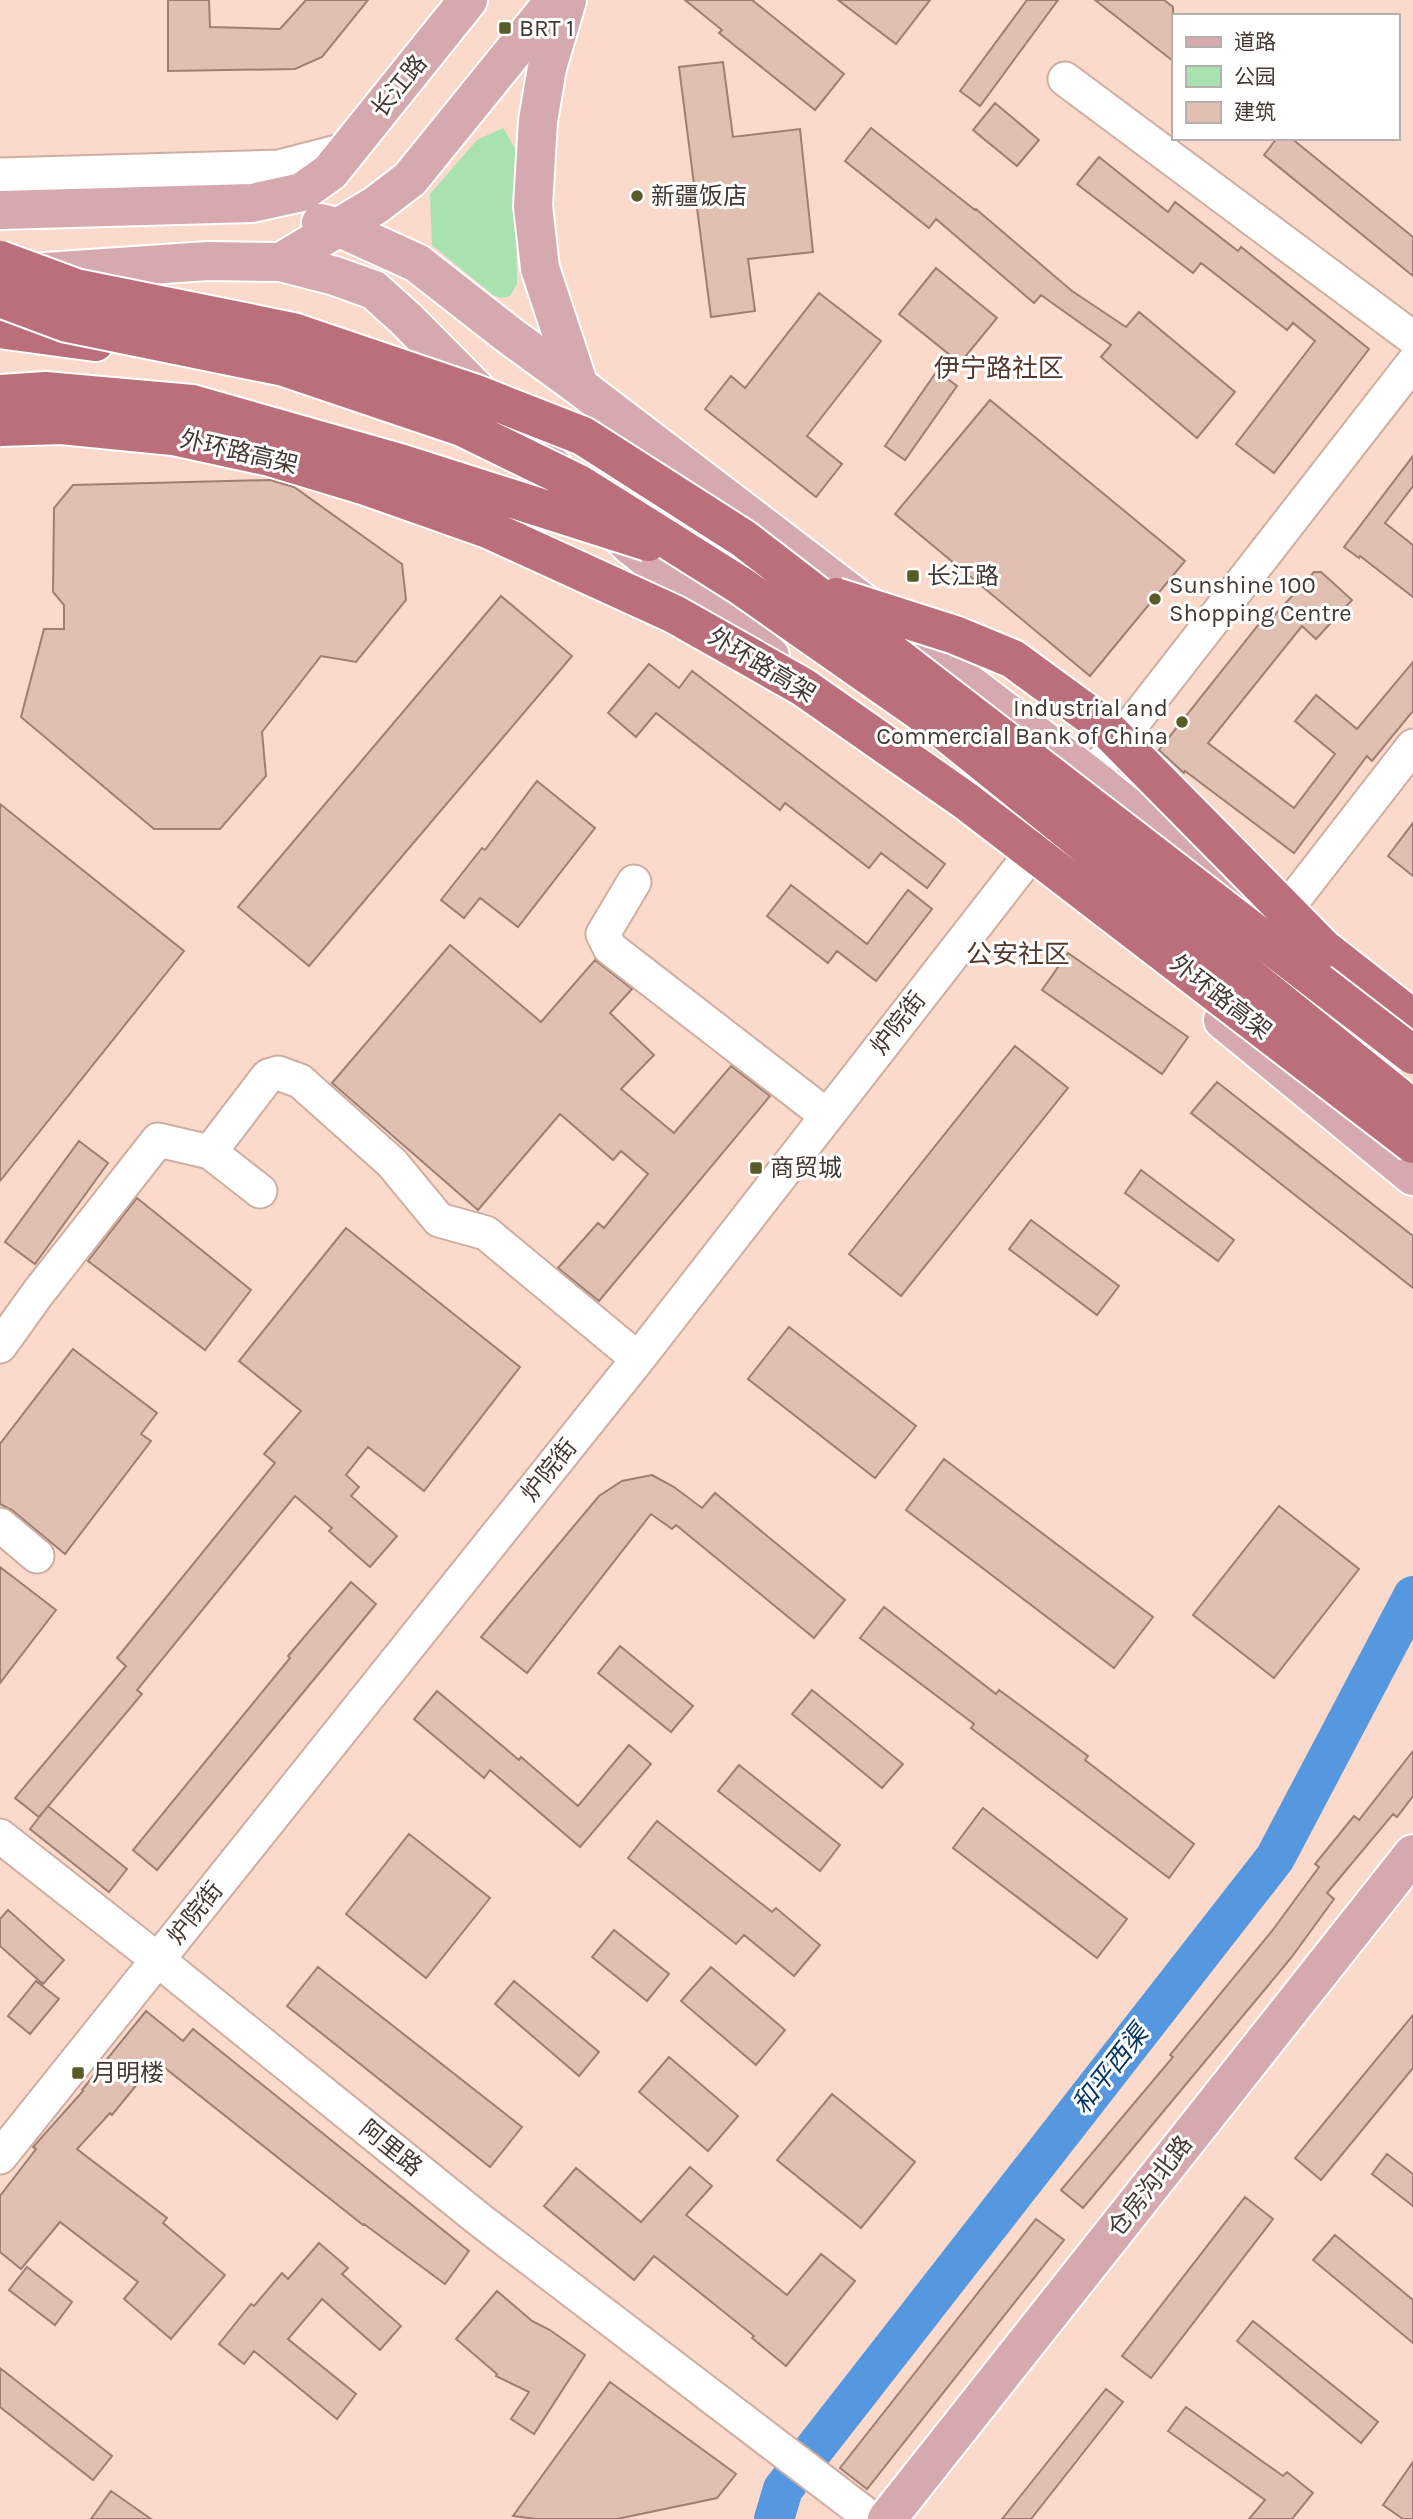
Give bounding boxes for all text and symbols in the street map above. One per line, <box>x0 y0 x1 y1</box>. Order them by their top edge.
place label: BRT 1 <box>519 14 574 42</box>
legend <box>1172 14 1399 140</box>
marker: BRT 1 <box>497 20 513 36</box>
text: 道路 <box>1234 30 1276 54</box>
street label: 长江路 <box>365 49 433 123</box>
text: 公园 <box>1234 65 1276 89</box>
text: 建筑 <box>1234 100 1276 124</box>
place label: 新疆饭店 <box>651 182 747 210</box>
marker: 新疆饭店 <box>629 188 645 204</box>
district label: 伊宁路社区 <box>934 353 1064 384</box>
street label: 外环路高架 <box>177 425 301 479</box>
place label: 长江路 <box>927 562 999 590</box>
marker: 长江路 <box>905 568 921 584</box>
place label: Sunshine 100 Shopping Centre <box>1169 571 1352 627</box>
marker: Sunshine 100 Shopping Centre <box>1147 591 1163 607</box>
street label: 外环路高架 <box>703 622 821 708</box>
place label: Industrial and Commercial Bank of China <box>876 694 1168 750</box>
marker: Industrial and Commercial Bank of China <box>1174 714 1190 730</box>
district label: 公安社区 <box>966 939 1070 970</box>
street label: 外环路高架 <box>1165 949 1277 1045</box>
street label: 炉院街 <box>865 986 931 1060</box>
place label: 商贸城 <box>770 1154 842 1182</box>
marker: 商贸城 <box>748 1160 764 1176</box>
street label: 炉院街 <box>515 1433 583 1507</box>
street label: 炉院街 <box>161 1876 229 1950</box>
water label: 和平西渠 <box>1066 2016 1157 2120</box>
place label: 月明楼 <box>92 2059 164 2087</box>
marker: 月明楼 <box>70 2065 86 2081</box>
street label: 阿里路 <box>354 2114 428 2182</box>
street label: 仓房沟北路 <box>1102 2130 1198 2242</box>

